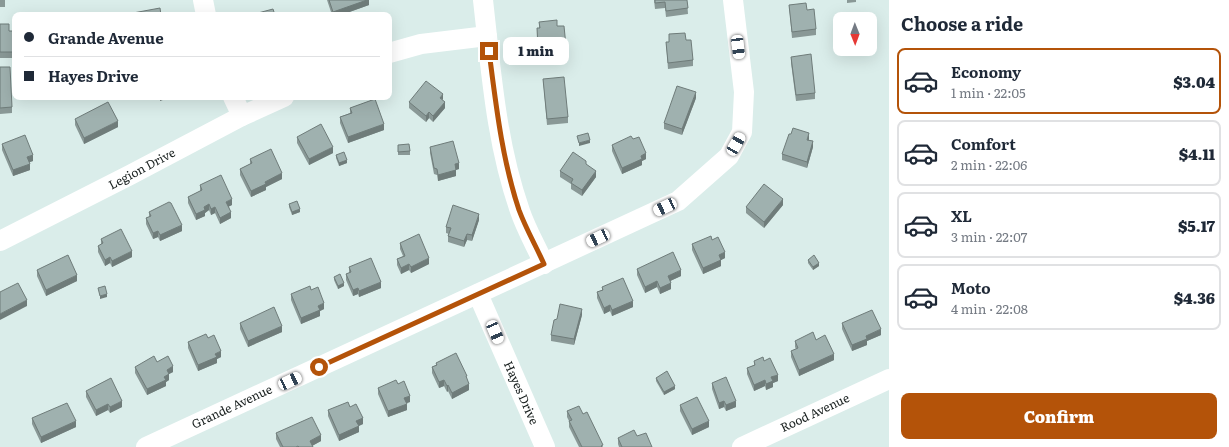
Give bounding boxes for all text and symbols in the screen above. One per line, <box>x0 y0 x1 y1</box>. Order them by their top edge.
text: Choose a ride <box>901 10 1023 37</box>
north arrow <box>833 12 877 56</box>
map controls <box>833 12 877 56</box>
text: Grande Avenue <box>48 26 164 49</box>
car <box>731 34 745 60</box>
callout: 1 min <box>503 37 569 65</box>
text: 1 min <box>518 41 554 60</box>
route end <box>480 42 498 60</box>
text: Economy <box>951 60 1021 83</box>
icon: car <box>903 63 939 99</box>
text: Hayes Drive <box>48 64 139 87</box>
text: $3.04 <box>1173 70 1215 93</box>
text: 1 min · 22:05 <box>951 83 1026 102</box>
car <box>725 131 747 157</box>
text: Comfort <box>951 132 1016 155</box>
icon: car <box>903 135 939 171</box>
text: $4.11 <box>1179 142 1215 165</box>
street label: Legion Drive <box>105 143 178 193</box>
text: 2 min · 22:06 <box>951 155 1027 174</box>
car <box>652 196 678 218</box>
text: XL <box>951 204 972 227</box>
icon: car <box>903 207 939 243</box>
text: $5.17 <box>1178 214 1215 237</box>
car <box>585 227 611 249</box>
text: 3 min · 22:07 <box>951 227 1027 246</box>
text: Moto <box>951 276 991 299</box>
icon: car <box>903 279 939 315</box>
text: $4.36 <box>1174 286 1215 309</box>
text: 4 min · 22:08 <box>951 299 1028 318</box>
car <box>485 319 505 345</box>
route start <box>310 358 328 376</box>
street label: Hayes Drive <box>500 358 544 427</box>
car <box>277 370 303 392</box>
street label: Grande Avenue <box>188 380 275 433</box>
street label: Rood Avenue <box>777 388 852 436</box>
button: Confirm <box>901 393 1217 439</box>

